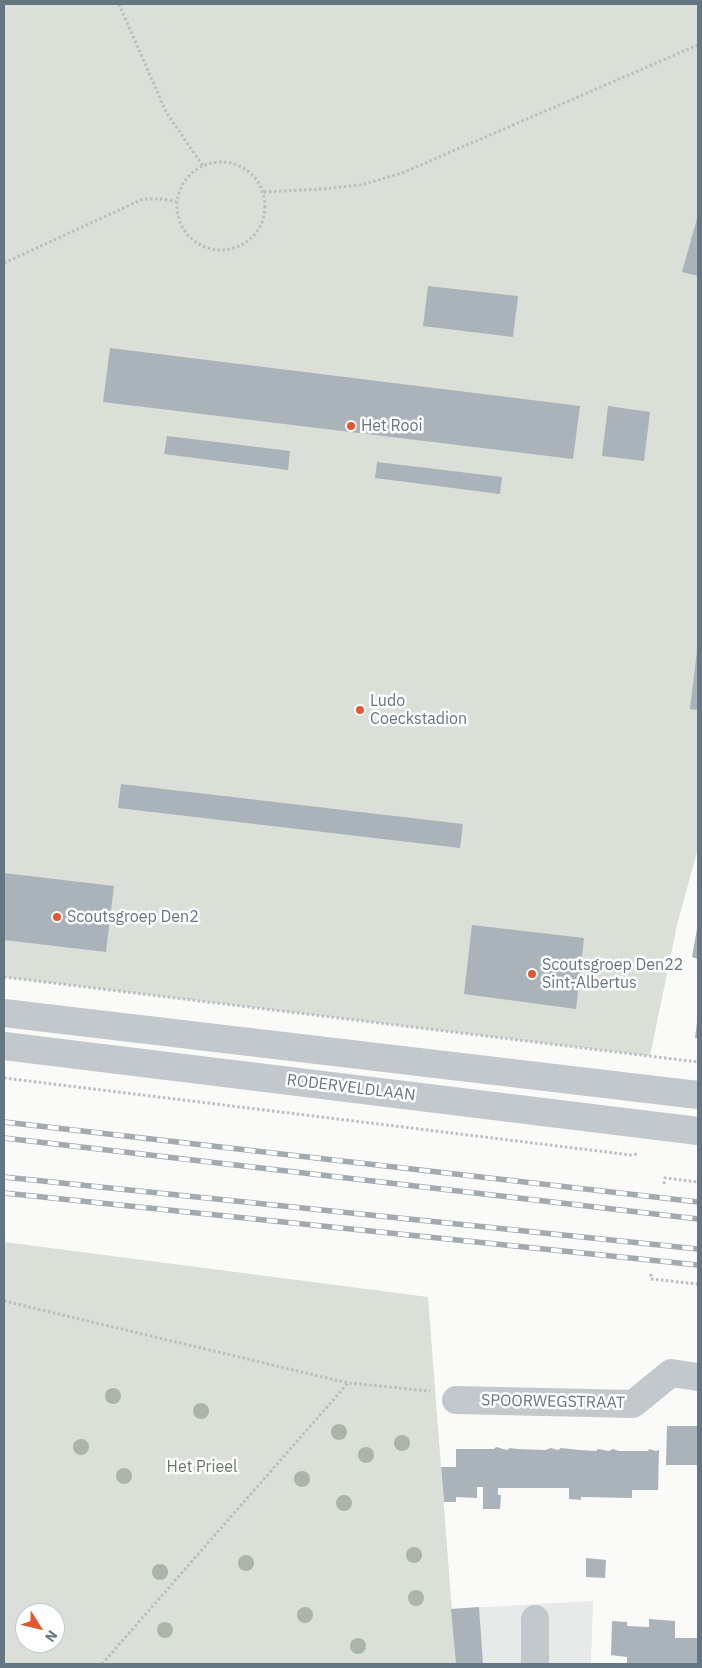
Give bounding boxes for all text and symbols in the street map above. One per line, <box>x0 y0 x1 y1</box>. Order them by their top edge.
place label: Het Rooi <box>361 416 422 436</box>
marker: Het Rooi <box>345 420 357 432</box>
place label: Ludo Coeckstadion <box>370 691 467 729</box>
marker: Ludo Coeckstadion <box>354 704 366 716</box>
place label: Scoutsgroep Den2 <box>67 907 199 927</box>
marker: Scoutsgroep Den2 <box>51 911 63 923</box>
place label: Scoutsgroep Den22 Sint-Albertus <box>542 955 683 993</box>
marker: Scoutsgroep Den22 Sint-Albertus <box>526 968 538 980</box>
street label: RODERVELDLAAN <box>286 1071 416 1105</box>
street label: SPOORWEGSTRAAT <box>481 1391 625 1413</box>
park label: Het Prieel <box>167 1457 237 1477</box>
north arrow <box>15 1603 65 1653</box>
text: N <box>41 1627 62 1646</box>

